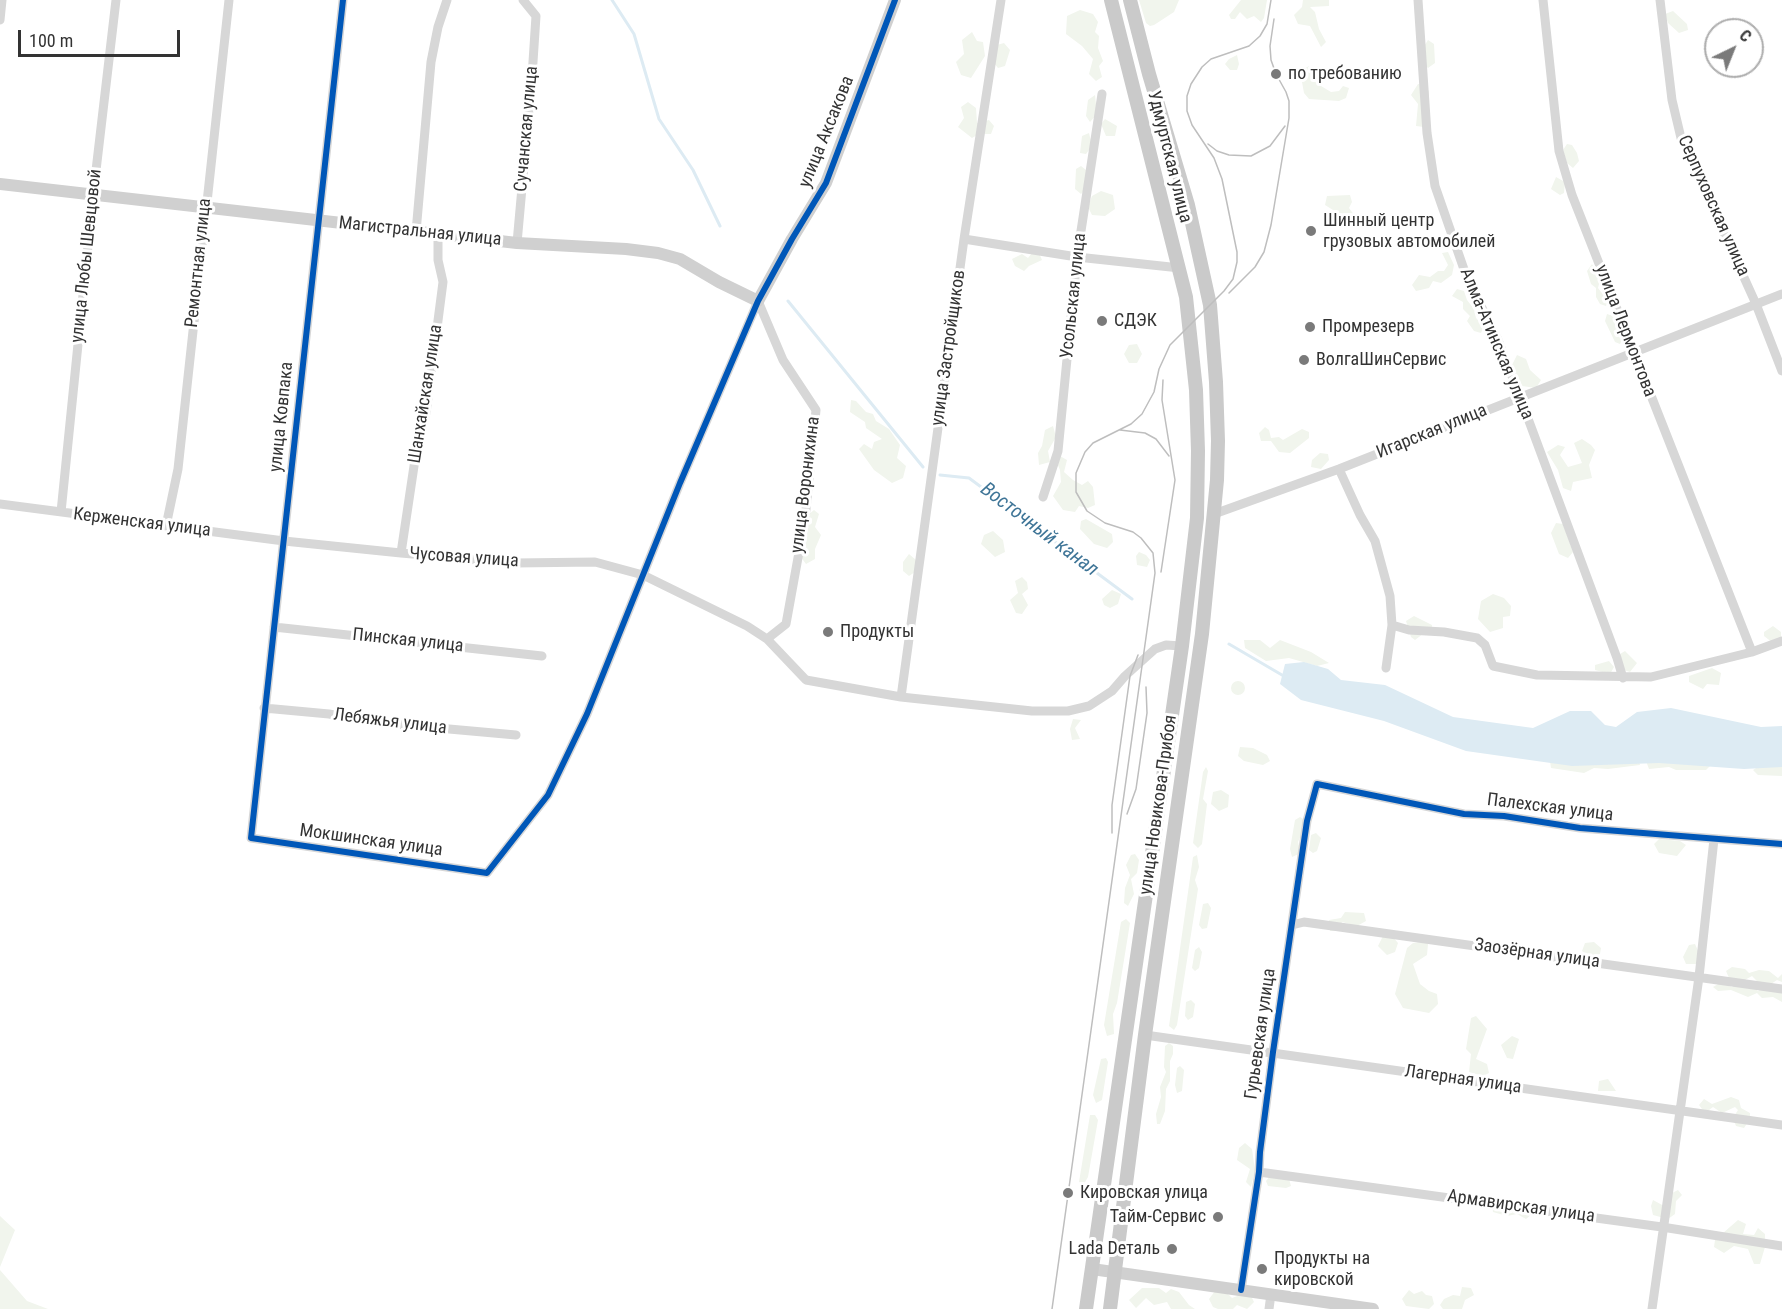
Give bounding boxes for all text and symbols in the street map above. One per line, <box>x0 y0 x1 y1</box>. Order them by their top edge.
scale bar <box>21 18 183 56</box>
north arrow <box>1704 18 1764 78</box>
text: С <box>1735 26 1755 46</box>
text: 100 m <box>29 30 73 51</box>
place label: по требованию <box>1288 63 1402 85</box>
street label: Сучанская улица <box>511 65 543 193</box>
marker: по требованию <box>1269 67 1283 81</box>
street label: улица Аксакова <box>795 73 859 191</box>
street label: Удмуртская улица <box>1142 89 1196 225</box>
street label: Серпуховская улица <box>1672 132 1754 280</box>
street label: улица Любы Шевцовой <box>67 168 107 344</box>
street label: Ремонтная улица <box>181 197 217 329</box>
place label: Шинный центр грузовых автомобилей <box>1323 210 1495 252</box>
street label: Магистральная улица <box>338 213 502 251</box>
marker: Шинный центр грузовых автомобилей <box>1304 224 1318 238</box>
street label: Усольская улица <box>1057 232 1091 360</box>
street label: улица Лермонтова <box>1590 262 1660 400</box>
street label: Алма-Атинская улица <box>1454 265 1538 423</box>
street label: улица Застройщиков <box>927 269 971 427</box>
place label: СДЭК <box>1114 310 1157 332</box>
marker: СДЭК <box>1095 314 1109 328</box>
place label: Промрезерв <box>1322 316 1414 338</box>
marker: Промрезерв <box>1303 320 1317 334</box>
street label: Шанхайская улица <box>404 323 448 465</box>
place label: ВолгаШинСервис <box>1316 349 1446 371</box>
marker: ВолгаШинСервис <box>1297 353 1311 367</box>
street label: улица Ковпака <box>265 361 299 473</box>
street label: Игарская улица <box>1374 400 1490 464</box>
street label: улица Воронихина <box>787 415 825 555</box>
water label: Восточный канал <box>975 478 1103 582</box>
street label: Керженская улица <box>72 504 212 542</box>
street label: Чусовая улица <box>409 543 519 573</box>
place label: Продукты <box>840 621 914 643</box>
street label: Пинская улица <box>351 624 465 658</box>
marker: Продукты <box>821 625 835 639</box>
street label: Лебяжья улица <box>332 704 448 740</box>
street label: улица Новикова-Прибоя <box>1136 714 1182 896</box>
street label: Палехская улица <box>1486 790 1614 826</box>
street label: Мокшинская улица <box>298 820 444 862</box>
street label: Заозёрная улица <box>1473 935 1601 973</box>
street label: Гурьевская улица <box>1241 967 1281 1101</box>
street label: Лагерная улица <box>1403 1061 1523 1099</box>
place label: Кировская улица <box>1080 1182 1208 1204</box>
marker: Кировская улица <box>1061 1186 1075 1200</box>
street label: Армавирская улица <box>1446 1186 1596 1228</box>
place label: Тайм-Сервис <box>1110 1206 1206 1228</box>
marker: Тайм-Сервис <box>1211 1210 1225 1224</box>
place label: Lada Dеталь <box>1069 1238 1160 1260</box>
marker: Lada Dеталь <box>1165 1242 1179 1256</box>
place label: Продукты на кировской <box>1274 1248 1370 1290</box>
marker: Продукты на кировской <box>1255 1262 1269 1276</box>

